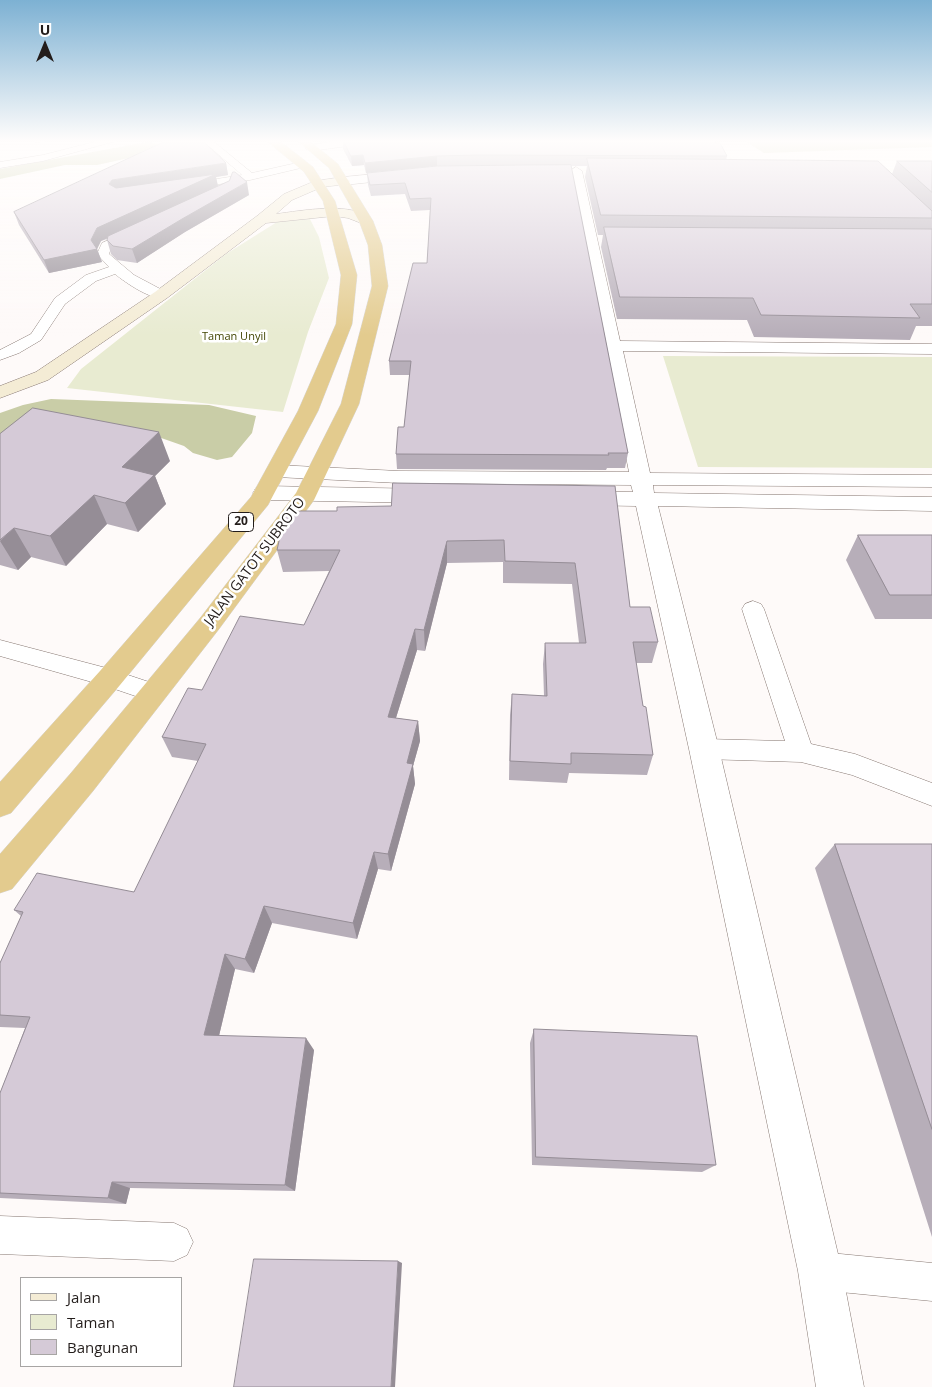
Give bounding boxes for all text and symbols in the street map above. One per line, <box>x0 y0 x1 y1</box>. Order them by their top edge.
north arrow <box>20 20 70 70</box>
text: U <box>40 20 50 39</box>
park label: Taman Unyil <box>202 330 266 344</box>
street label: JALAN GATOT SUBROTO <box>201 494 309 630</box>
road number: 20 <box>228 512 254 532</box>
legend <box>20 1277 182 1367</box>
text: Jalan <box>67 1287 101 1307</box>
text: Taman <box>67 1312 115 1332</box>
text: Bangunan <box>67 1337 138 1357</box>

